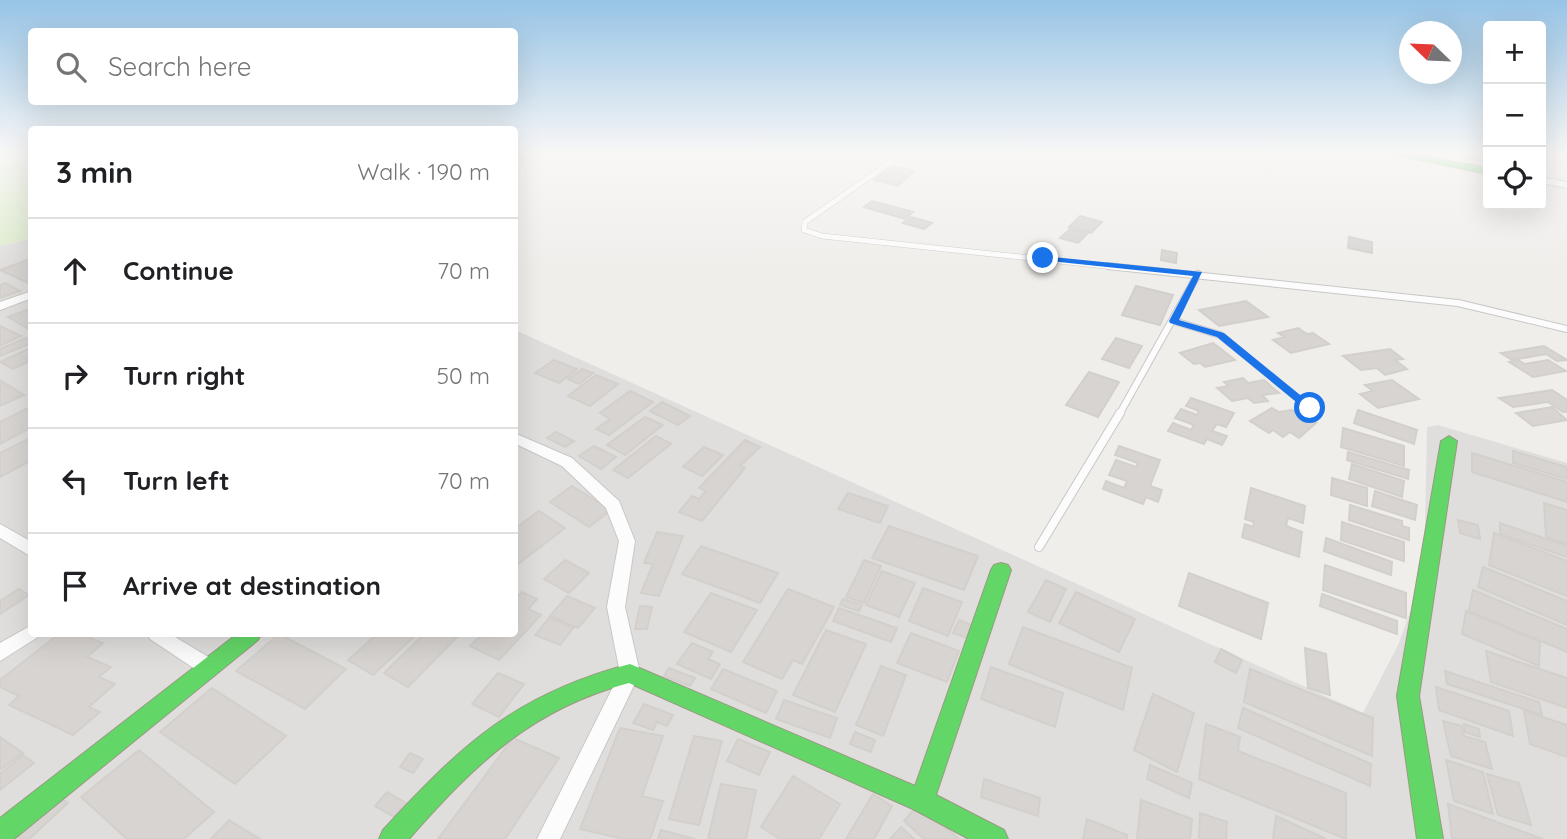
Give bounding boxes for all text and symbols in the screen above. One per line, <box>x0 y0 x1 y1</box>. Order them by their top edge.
north arrow <box>1399 21 1462 84</box>
map controls <box>1483 21 1546 210</box>
button: + <box>1483 21 1546 84</box>
search box <box>28 28 518 105</box>
icon: search <box>52 48 90 86</box>
text: Search here <box>108 50 252 83</box>
button: − <box>1483 84 1546 147</box>
button: locate <box>1483 147 1546 210</box>
text: 3 min <box>56 153 133 191</box>
text: Walk · 190 m <box>357 157 490 186</box>
route end <box>1027 242 1058 273</box>
icon: ahead <box>56 252 94 290</box>
text: Continue <box>123 254 234 287</box>
text: 70 m <box>437 256 490 285</box>
icon: right <box>56 357 94 395</box>
text: Turn right <box>123 359 245 392</box>
text: 50 m <box>437 361 490 390</box>
route start <box>1294 392 1325 423</box>
icon: left <box>56 462 94 500</box>
text: Turn left <box>123 464 230 497</box>
text: 70 m <box>437 466 490 495</box>
icon: arrive <box>56 567 94 605</box>
text: Arrive at destination <box>123 569 381 602</box>

